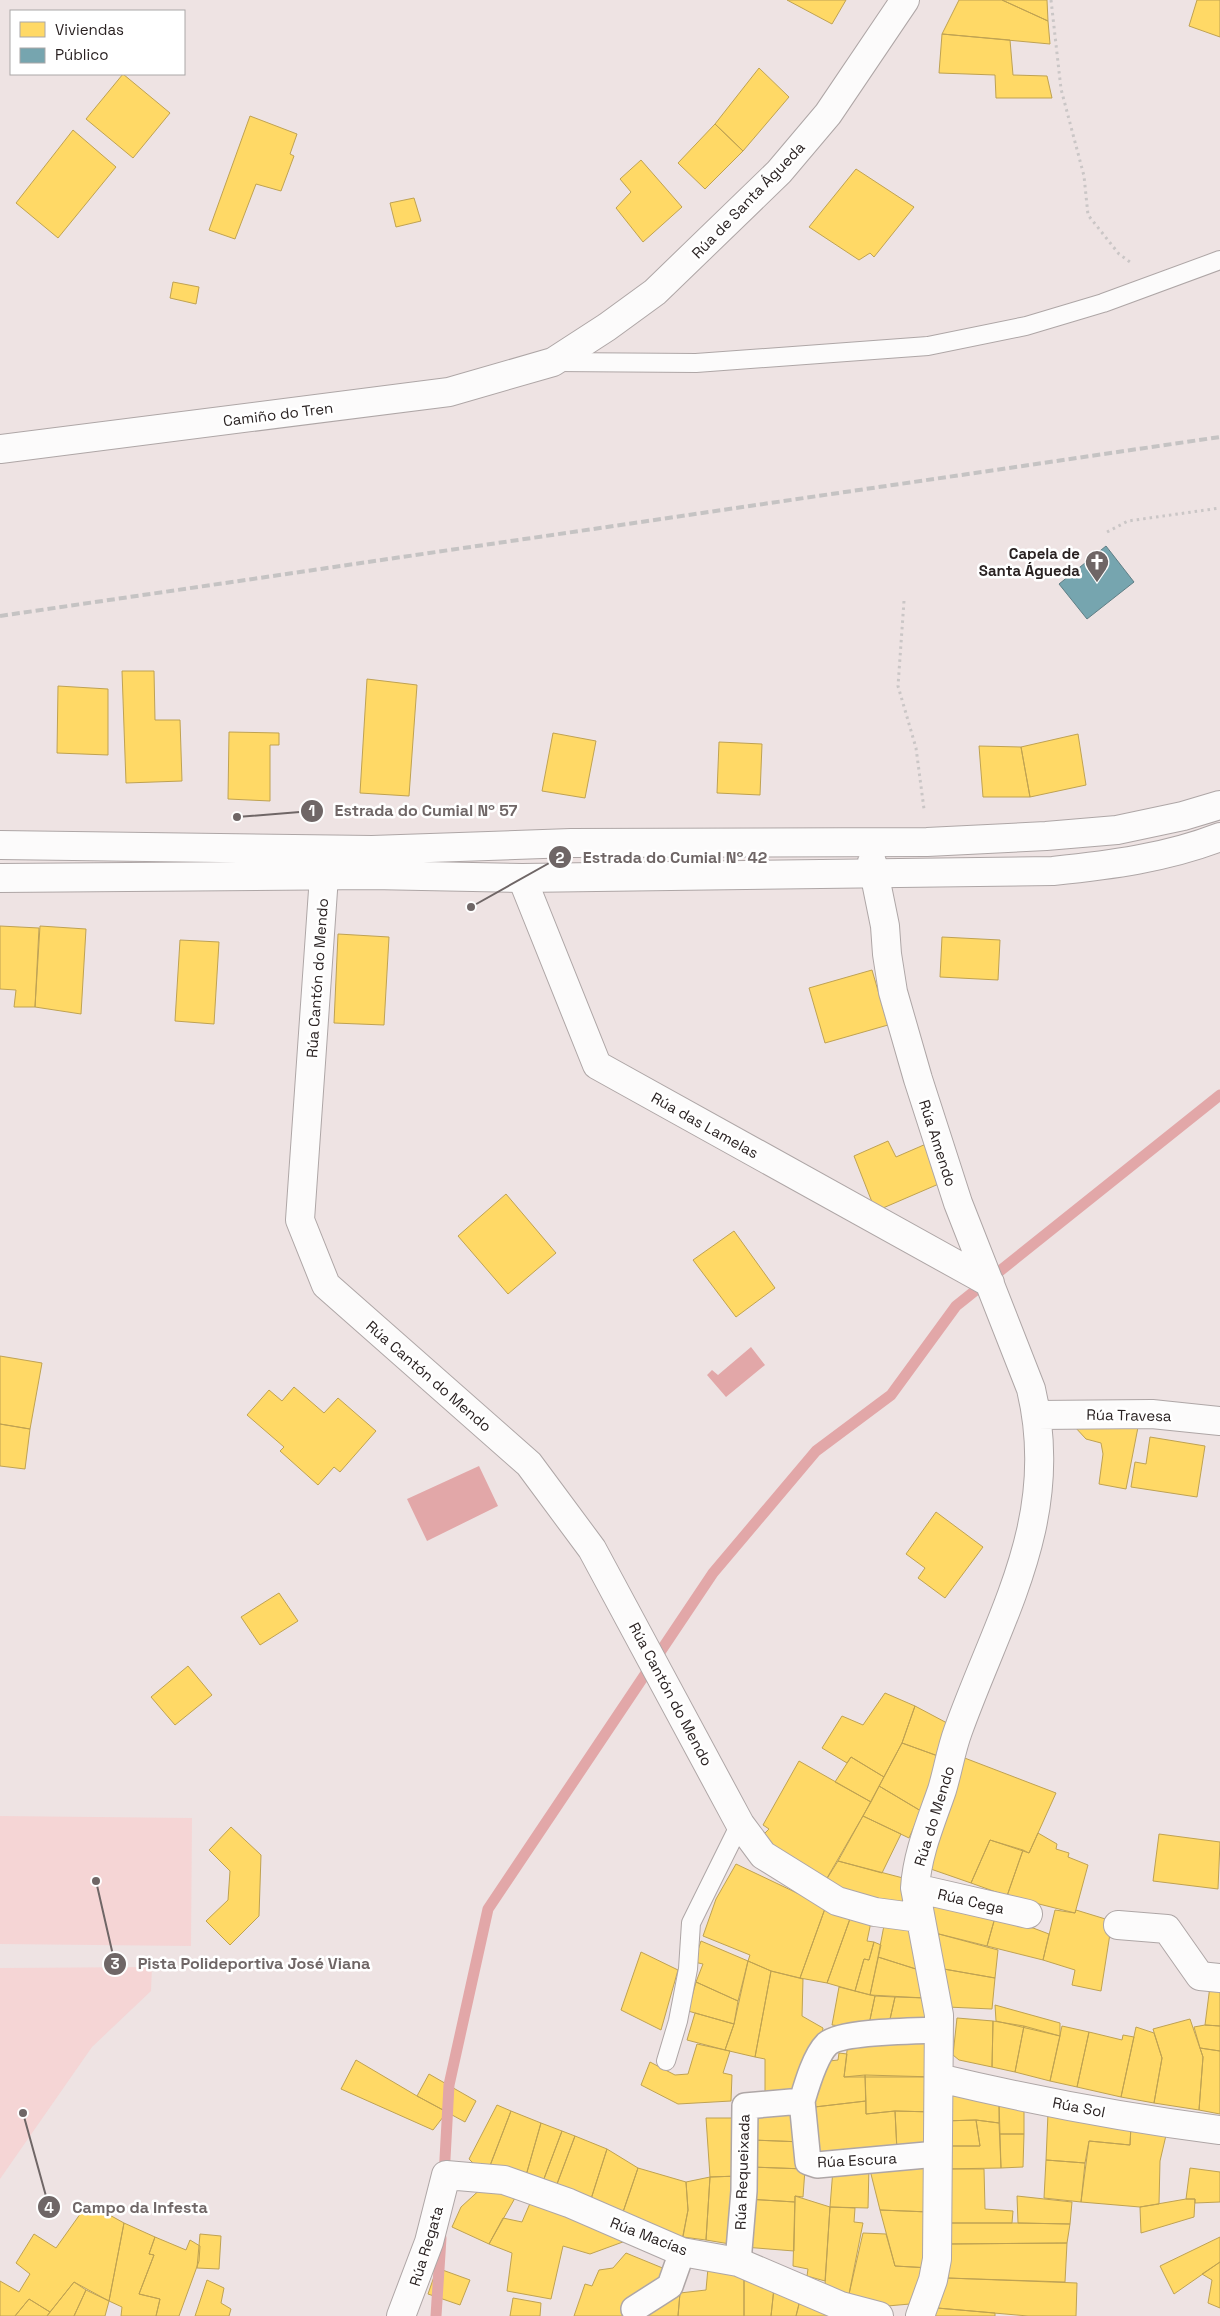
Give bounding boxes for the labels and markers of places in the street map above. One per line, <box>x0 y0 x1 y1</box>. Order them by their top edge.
place label: Capela de Santa Águeda <box>979 544 1080 580</box>
church icon: Capela de Santa Águeda <box>1084 549 1110 583</box>
callout: Estrada do Cumial Nº 57 <box>300 795 527 826</box>
callout: Estrada do Cumial Nº 42 <box>547 842 777 873</box>
callout: Pista Polideportiva José Viana <box>102 1948 380 1979</box>
callout: Campo da Infesta <box>37 2192 217 2223</box>

